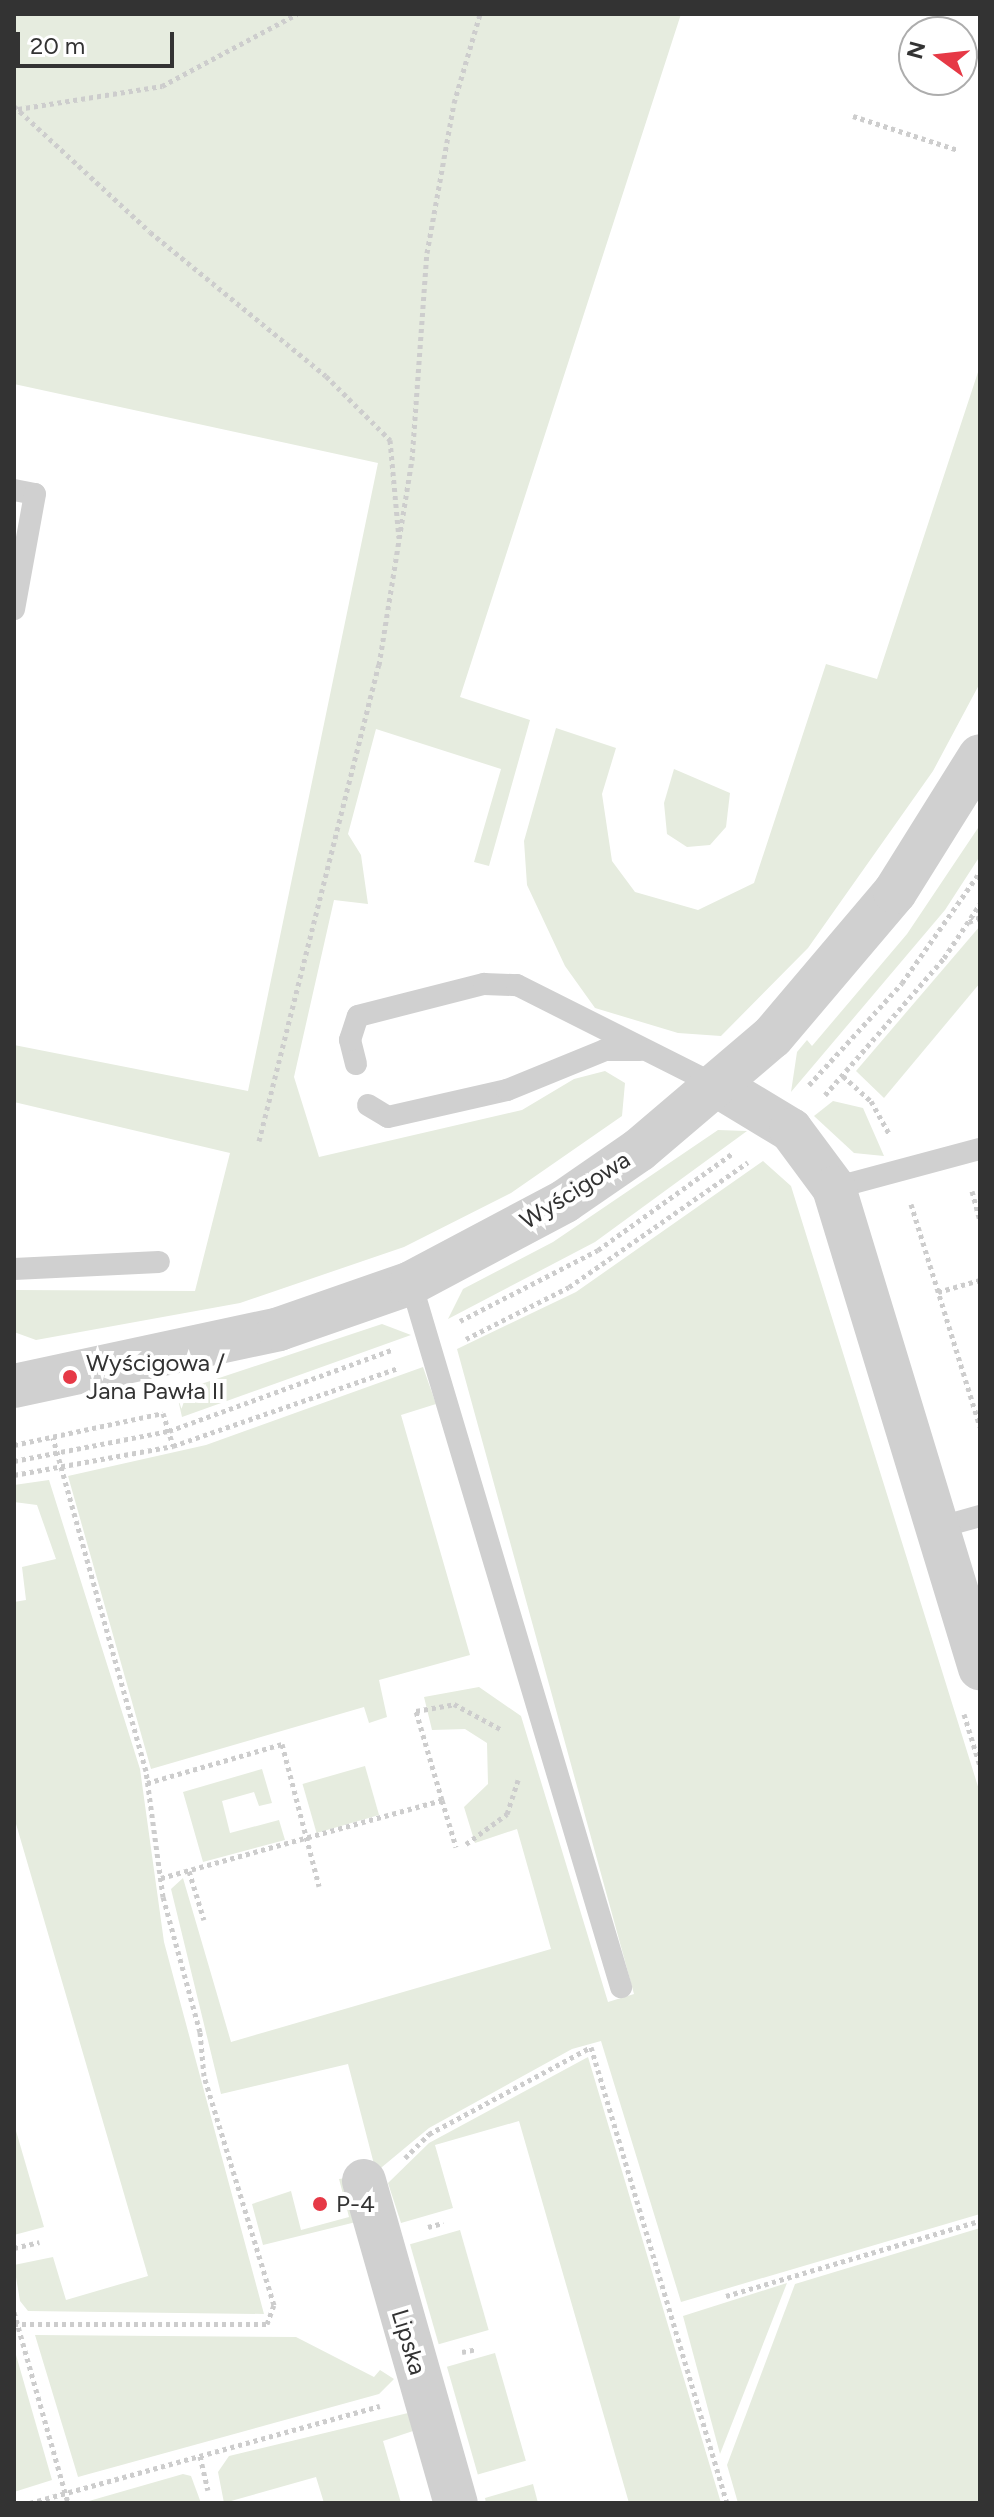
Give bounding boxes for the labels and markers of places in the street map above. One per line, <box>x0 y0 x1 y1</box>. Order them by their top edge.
place label: Wyścigowa / Jana Pawła II <box>86 1349 225 1405</box>
marker: Wyścigowa / Jana Pawła II <box>61 1368 79 1386</box>
place label: P-4 <box>336 2190 375 2218</box>
marker: P-4 <box>311 2195 329 2213</box>

